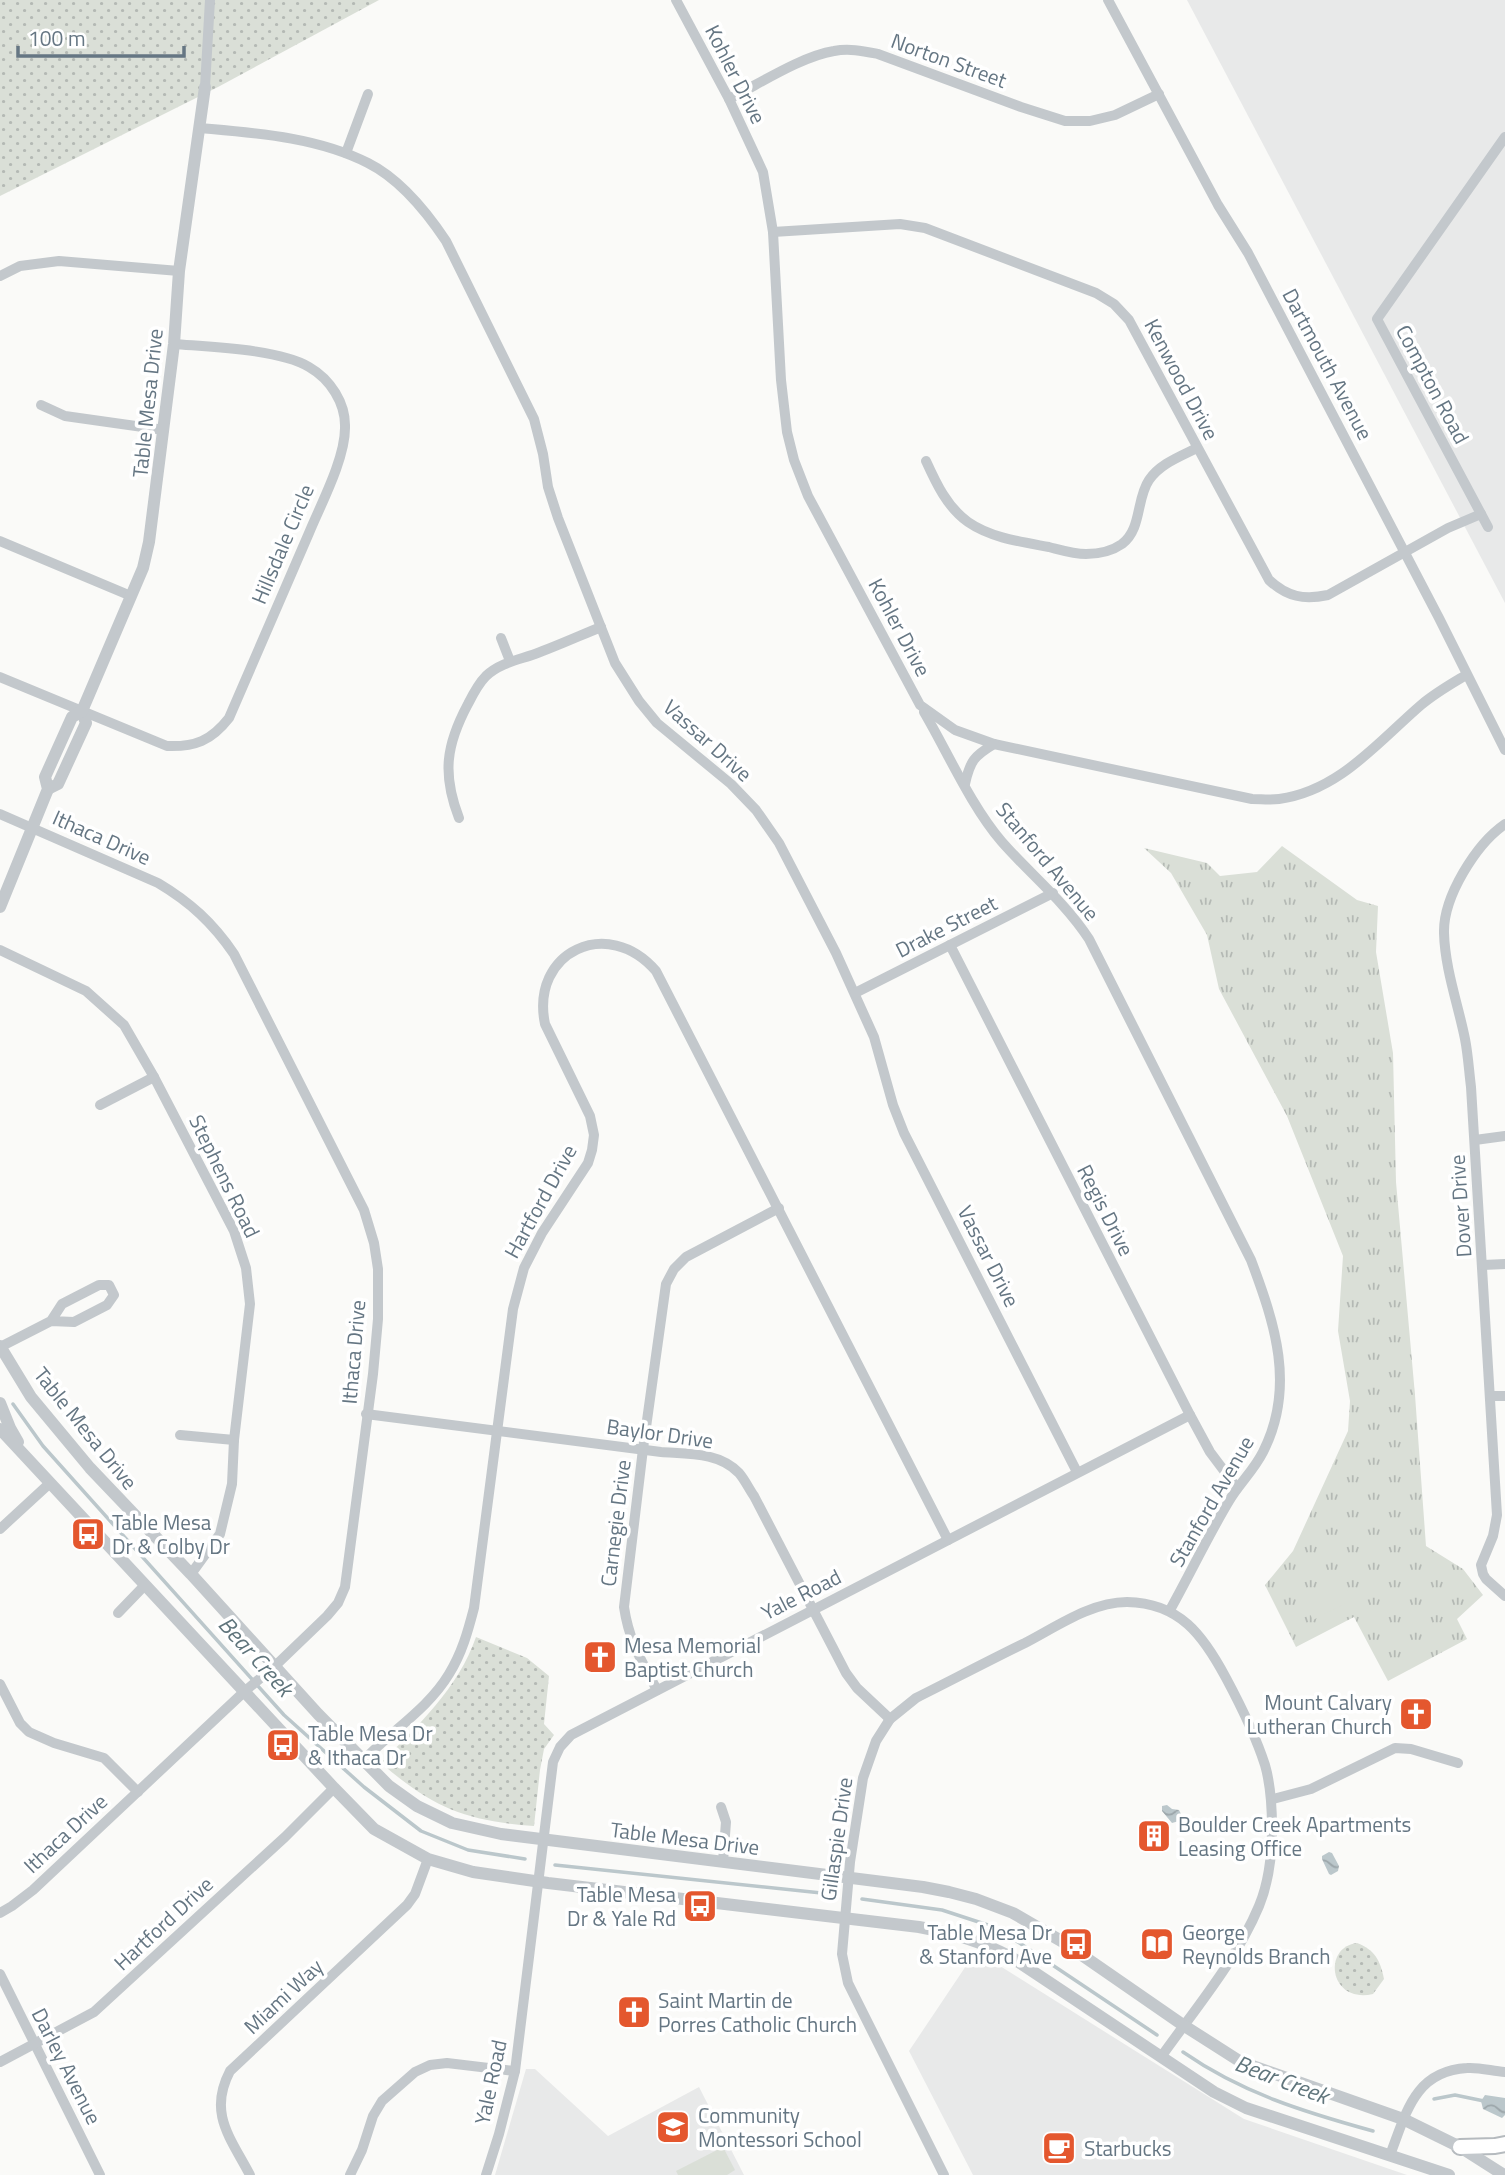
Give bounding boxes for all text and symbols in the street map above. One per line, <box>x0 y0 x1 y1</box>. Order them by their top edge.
scale bar <box>18 14 184 58</box>
street label: Kohler Drive <box>697 19 775 129</box>
text: 100 m <box>28 22 85 54</box>
street label: Norton Street <box>887 24 1012 96</box>
street label: Dartmouth Avenue <box>1275 283 1381 445</box>
street label: Kenwood Drive <box>1137 313 1227 445</box>
street label: Compton Road <box>1388 319 1478 449</box>
street label: Table Mesa Drive <box>123 327 171 479</box>
street label: Hillsdale Circle <box>242 479 322 609</box>
street label: Kohler Drive <box>861 572 939 682</box>
street label: Vassar Drive <box>656 691 760 789</box>
street label: Stanford Avenue <box>989 795 1107 927</box>
street label: Ithaca Drive <box>48 801 156 873</box>
street label: Drake Street <box>890 886 1003 965</box>
street label: Stephens Road <box>181 1109 269 1243</box>
street label: Hartford Drive <box>496 1138 584 1264</box>
street label: Dover Drive <box>1440 1154 1480 1258</box>
street label: Regis Drive <box>1069 1159 1143 1261</box>
street label: Vassar Drive <box>950 1200 1028 1312</box>
street label: Ithaca Drive <box>333 1299 373 1405</box>
street label: Table Mesa Drive <box>26 1360 146 1496</box>
street label: Baylor Drive <box>605 1410 715 1456</box>
street label: Stanford Avenue <box>1160 1430 1262 1572</box>
street label: Carnegie Drive <box>591 1458 639 1588</box>
place label: Table Mesa Dr & Colby Dr <box>112 1506 230 1562</box>
bus stop icon: Table Mesa Dr & Colby Dr <box>69 1515 107 1553</box>
street label: Yale Road <box>755 1560 847 1628</box>
water label: Bear Creek <box>210 1608 304 1706</box>
place label: Mesa Memorial Baptist Church <box>624 1629 761 1685</box>
church icon: Mesa Memorial Baptist Church <box>581 1638 619 1676</box>
place label: Mount Calvary Lutheran Church <box>1247 1686 1392 1742</box>
church icon: Mount Calvary Lutheran Church <box>1397 1695 1435 1733</box>
place label: Table Mesa Dr & Ithaca Dr <box>308 1717 433 1773</box>
bus stop icon: Table Mesa Dr & Ithaca Dr <box>264 1726 302 1764</box>
street label: Gillaspie Drive <box>812 1775 860 1903</box>
street label: Ithaca Drive <box>16 1786 114 1880</box>
place label: Boulder Creek Apartments Leasing Office <box>1178 1808 1411 1864</box>
street label: Table Mesa Drive <box>609 1813 761 1863</box>
building icon: Boulder Creek Apartments Leasing Office <box>1135 1817 1173 1855</box>
street label: Hartford Drive <box>106 1868 220 1978</box>
place label: Table Mesa Dr & Yale Rd <box>567 1878 676 1934</box>
bus stop icon: Table Mesa Dr & Yale Rd <box>681 1887 719 1925</box>
place label: Table Mesa Dr & Stanford Ave <box>919 1916 1052 1972</box>
place label: George Reynolds Branch <box>1182 1916 1330 1972</box>
bus stop icon: Table Mesa Dr & Stanford Ave <box>1057 1925 1095 1963</box>
library icon: George Reynolds Branch <box>1138 1925 1176 1963</box>
street label: Miami Way <box>236 1951 330 2041</box>
place label: Saint Martin de Porres Catholic Church <box>658 1984 857 2040</box>
church icon: Saint Martin de Porres Catholic Church <box>615 1993 653 2031</box>
street label: Darley Avenue <box>24 2002 110 2130</box>
street label: Yale Road <box>465 2037 515 2127</box>
water label: Bear Creek <box>1230 2045 1336 2114</box>
place label: Community Montessori School <box>698 2099 862 2155</box>
school or university icon: Community Montessori School <box>654 2108 692 2146</box>
cafe icon: Starbucks <box>1040 2129 1078 2167</box>
place label: Starbucks <box>1084 2132 1172 2164</box>

